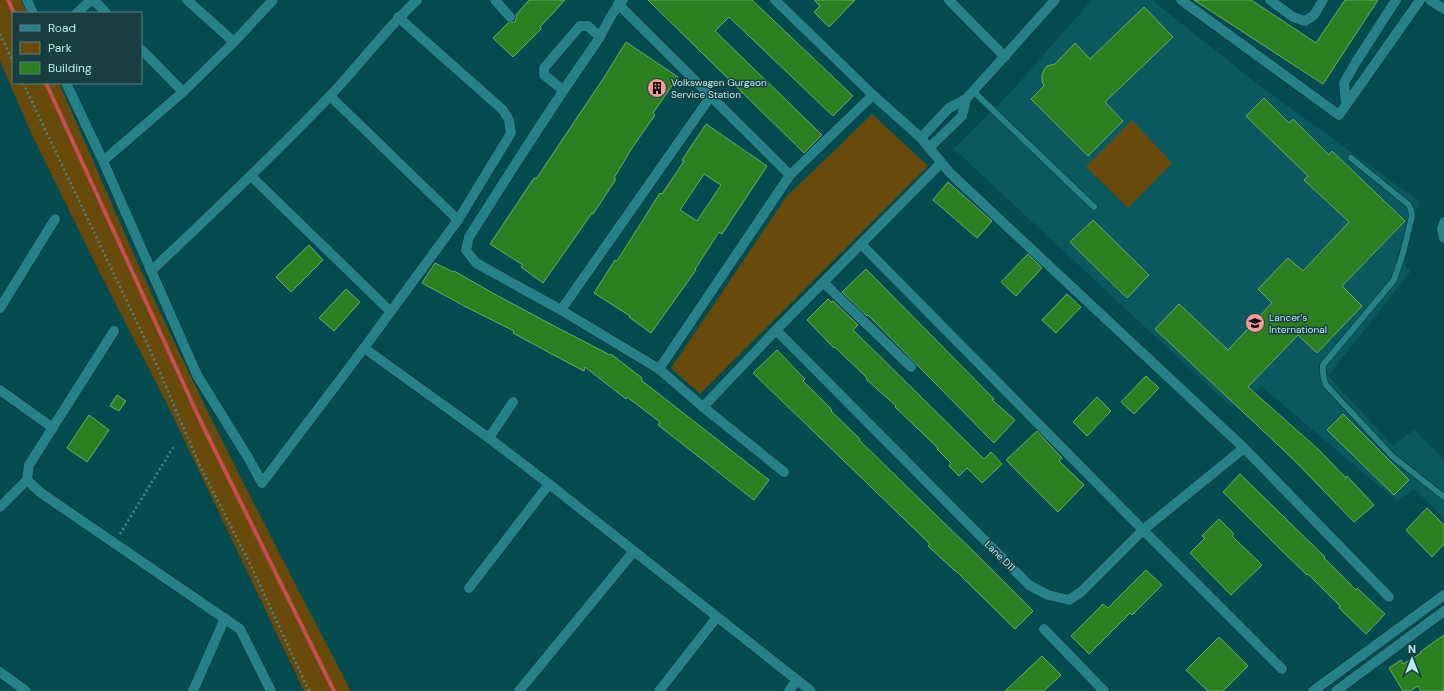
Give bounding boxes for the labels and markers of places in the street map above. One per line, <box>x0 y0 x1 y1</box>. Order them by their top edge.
place label: Volkswagen Gurgaon Service Station <box>671 76 767 101</box>
building icon: Volkswagen Gurgaon Service Station <box>646 77 668 99</box>
place label: Lancer's International <box>1269 311 1327 336</box>
school or university icon: Lancer's International <box>1244 312 1266 334</box>

